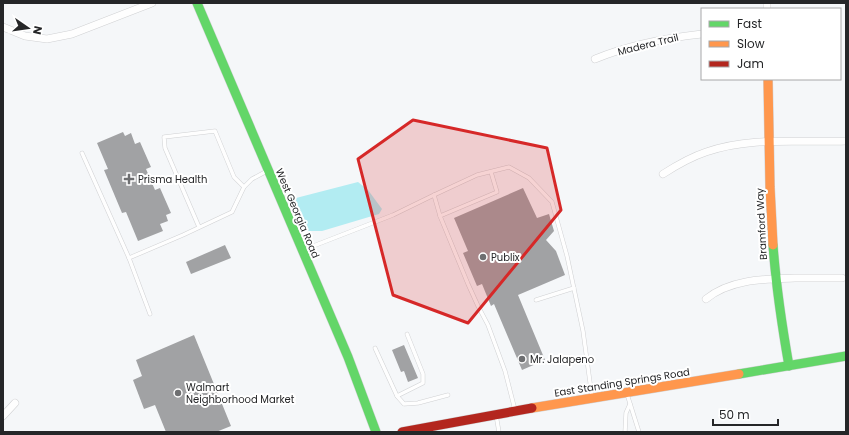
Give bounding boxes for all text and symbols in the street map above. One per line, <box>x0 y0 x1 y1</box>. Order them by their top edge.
north arrow <box>8 8 48 48</box>
legend <box>701 8 841 80</box>
text: Fast <box>737 15 762 32</box>
text: N <box>29 24 46 36</box>
street label: Madera Trail <box>616 30 680 59</box>
text: Slow <box>737 35 765 52</box>
text: Jam <box>737 55 764 72</box>
street label: West Georgia Road <box>272 166 323 260</box>
place label: Prisma Health <box>138 172 207 187</box>
marker: Prisma Health <box>123 173 135 185</box>
street label: Bramford Way <box>752 187 771 260</box>
place label: Publix <box>491 250 520 265</box>
marker: Publix <box>478 252 488 262</box>
place label: Mr. Jalapeno <box>530 352 594 367</box>
marker: Mr. Jalapeno <box>517 354 527 364</box>
street label: East Standing Springs Road <box>553 364 691 401</box>
place label: Walmart Neighborhood Market <box>186 380 295 407</box>
marker: Walmart Neighborhood Market <box>173 388 183 398</box>
scale bar <box>713 401 778 427</box>
text: 50 m <box>719 406 750 423</box>

